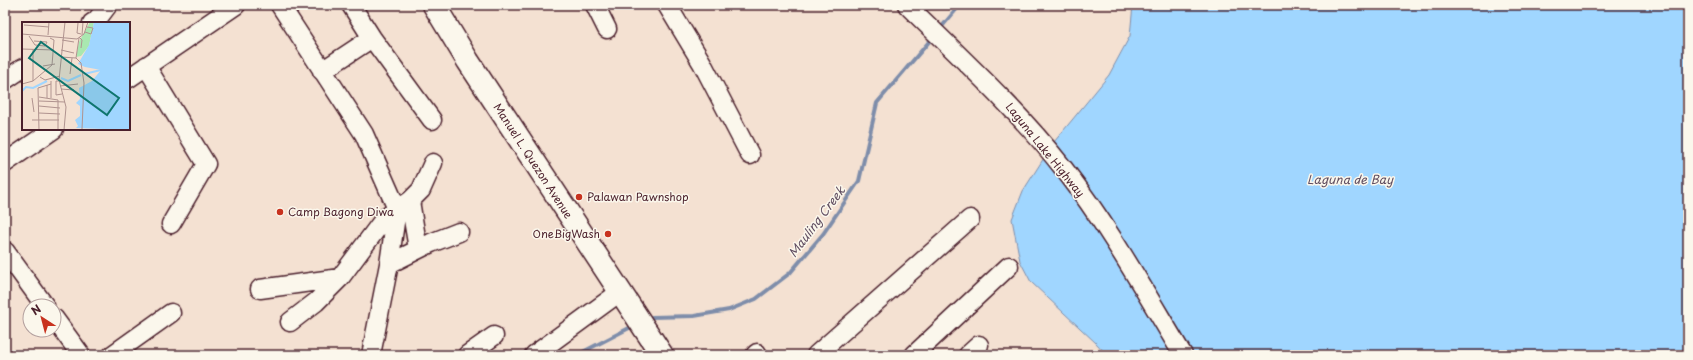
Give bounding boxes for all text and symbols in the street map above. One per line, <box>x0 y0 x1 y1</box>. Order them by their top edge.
inset map <box>22 22 130 130</box>
street label: Laguna Lake Highway <box>1002 99 1089 201</box>
street label: Manuel L. Quezon Avenue <box>490 100 577 222</box>
water label: Laguna de Bay <box>1307 170 1394 188</box>
water label: Mauling Creek <box>783 182 849 261</box>
place label: Palawan Pawnshop <box>587 188 689 205</box>
marker: Palawan Pawnshop <box>574 192 584 202</box>
place label: Camp Bagong Diwa <box>288 203 394 220</box>
marker: Camp Bagong Diwa <box>275 207 285 217</box>
place label: OneBigWash <box>532 225 600 242</box>
marker: OneBigWash <box>603 229 613 239</box>
north arrow <box>22 298 62 338</box>
text: N <box>27 300 45 319</box>

